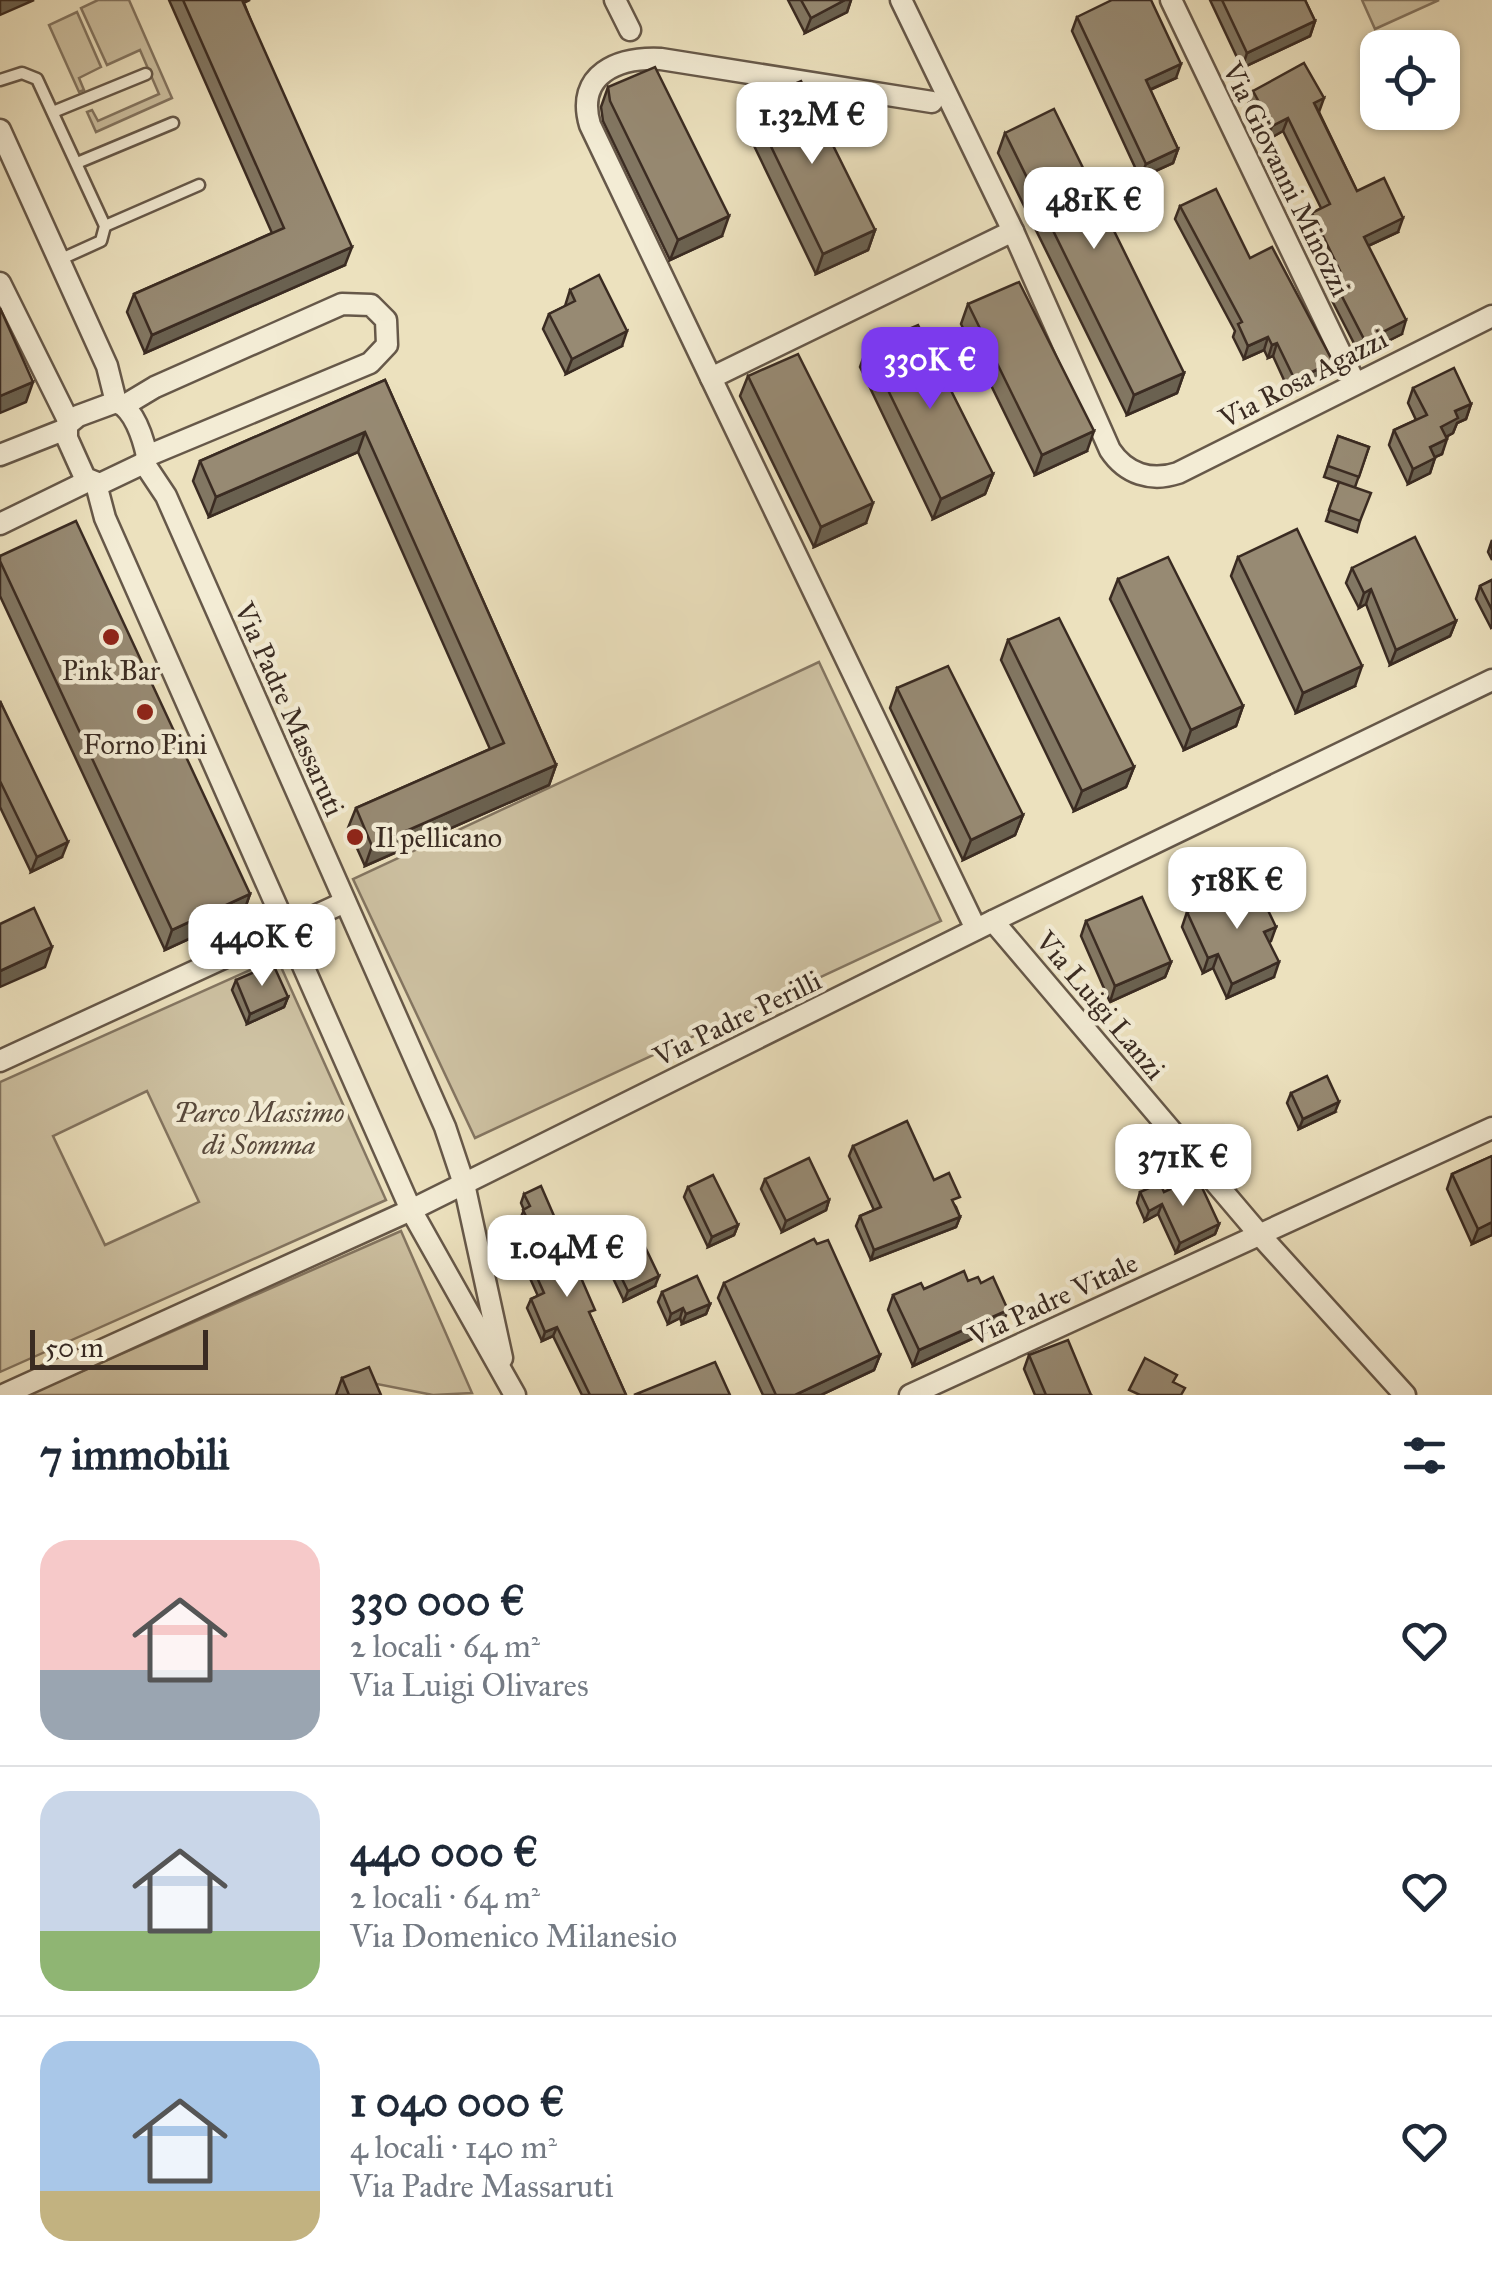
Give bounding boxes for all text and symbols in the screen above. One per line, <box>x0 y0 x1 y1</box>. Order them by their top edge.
map controls <box>1360 30 1460 130</box>
button: locate <box>1360 30 1460 130</box>
street label: Via Giovanni Minozzi <box>1214 56 1359 302</box>
pin: 1.32M € <box>720 82 904 167</box>
text: 1.32M € <box>758 95 866 134</box>
pin: 481K € <box>1013 167 1175 252</box>
text: 481K € <box>1046 180 1142 219</box>
street label: Via Rosa Agazzi <box>1212 321 1393 436</box>
pin: 330K € <box>849 327 1011 412</box>
text: 330K € <box>883 340 977 379</box>
street label: Via Padre Massaruti <box>226 596 353 822</box>
marker: Pink Bar <box>100 626 122 648</box>
place label: Pink Bar <box>62 653 161 688</box>
marker: Forno Pini <box>134 701 156 723</box>
place label: Forno Pini <box>83 727 208 762</box>
place label: Il pellicano <box>375 820 502 855</box>
marker: Il pellicano <box>344 826 366 848</box>
pin: 518K € <box>1156 847 1318 932</box>
text: 518K € <box>1190 860 1284 899</box>
pin: 440K € <box>181 904 343 989</box>
text: 440K € <box>210 917 314 956</box>
street label: Via Luigi Lanzi <box>1028 923 1173 1087</box>
street label: Via Padre Perilli <box>647 963 827 1075</box>
park label: Parco Massimo di Somma <box>174 1095 345 1162</box>
pin: 371K € <box>1102 1124 1264 1209</box>
text: 371K € <box>1137 1137 1229 1176</box>
pin: 1.04M € <box>475 1215 659 1300</box>
text: 1.04M € <box>509 1228 625 1267</box>
street label: Via Padre Vitale <box>962 1245 1143 1354</box>
scale bar <box>30 1325 208 1370</box>
text: 50 m <box>45 1330 104 1365</box>
icon: filters <box>1397 1428 1452 1483</box>
text: 7 immobili <box>40 1429 230 1481</box>
text: 330 000 € <box>350 1575 525 1627</box>
icon: home <box>120 1580 240 1700</box>
icon: heart <box>1397 1613 1452 1668</box>
text: 2 locali · 64 m² <box>350 1627 540 1666</box>
text: Via Luigi Olivares <box>350 1666 589 1705</box>
text: 440 000 € <box>350 1826 538 1878</box>
icon: home <box>120 1831 240 1951</box>
icon: heart <box>1397 1864 1452 1919</box>
text: 2 locali · 64 m² <box>350 1878 540 1917</box>
text: Via Domenico Milanesio <box>350 1917 677 1956</box>
text: 1 040 000 € <box>350 2076 565 2128</box>
icon: home <box>120 2081 240 2201</box>
icon: heart <box>1397 2114 1452 2169</box>
text: 4 locali · 140 m² <box>350 2128 557 2167</box>
text: Via Padre Massaruti <box>350 2167 613 2206</box>

